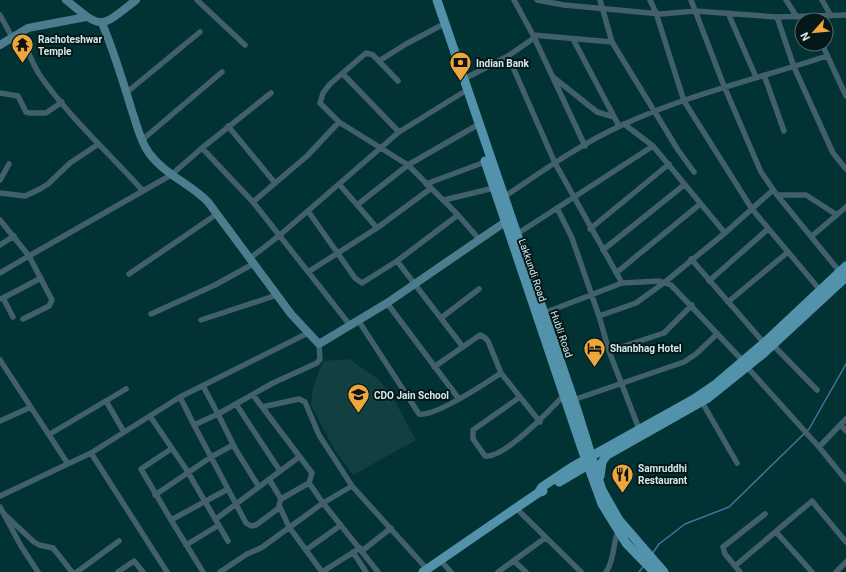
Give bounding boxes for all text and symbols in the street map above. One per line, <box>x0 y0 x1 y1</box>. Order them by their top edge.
north arrow <box>794 12 834 52</box>
text: N <box>798 30 813 43</box>
temple icon: Rachoteshwar Temple <box>9 32 35 65</box>
place label: Rachoteshwar Temple <box>38 34 102 57</box>
bank icon: Indian Bank <box>448 50 474 83</box>
place label: Indian Bank <box>476 58 530 69</box>
street label: Lakkundi Road <box>517 237 548 303</box>
street label: Hubli Road <box>548 309 575 359</box>
hotel icon: Shanbhag Hotel <box>582 335 608 368</box>
place label: Shanbhag Hotel <box>610 343 682 354</box>
school or university icon: CDO Jain School <box>346 382 372 415</box>
place label: CDO Jain School <box>374 390 449 401</box>
restaurant icon: Samruddhi Restaurant <box>610 461 636 494</box>
place label: Samruddhi Restaurant <box>638 463 688 486</box>

